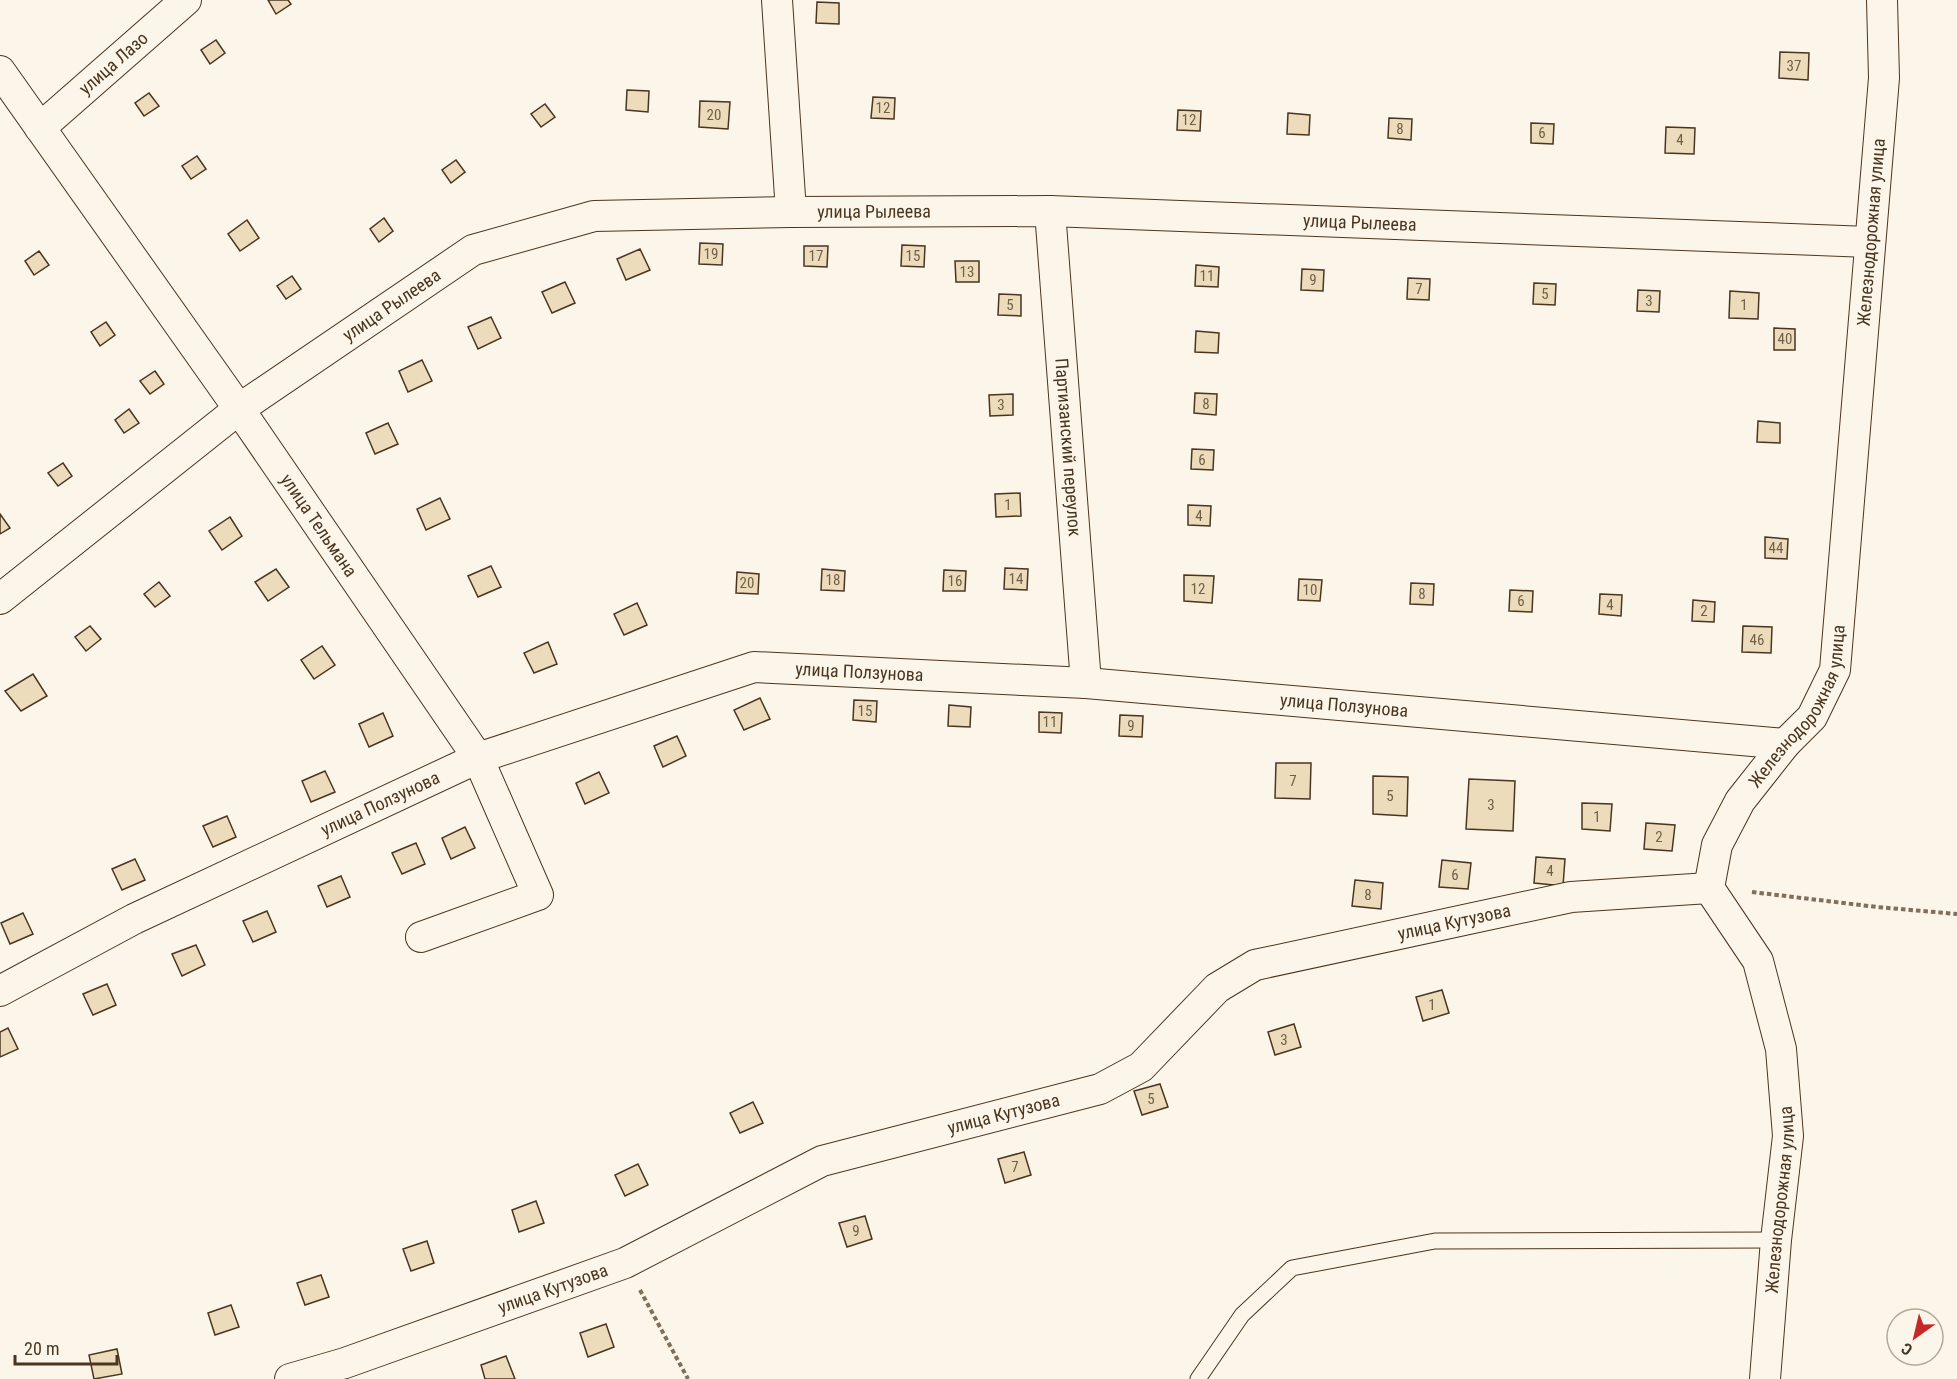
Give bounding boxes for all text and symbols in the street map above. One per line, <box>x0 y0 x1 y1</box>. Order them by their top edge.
street label: улица Лазо <box>75 27 152 99</box>
house number: 37 <box>1787 57 1801 75</box>
house number: 12 <box>876 99 890 117</box>
house number: 20 <box>707 106 721 124</box>
house number: 12 <box>1182 111 1196 129</box>
house number: 8 <box>1396 120 1404 138</box>
house number: 6 <box>1538 124 1546 142</box>
house number: 4 <box>1676 131 1684 149</box>
street label: Железнодорожная улица <box>1853 138 1889 327</box>
street label: улица Рылеева <box>817 200 931 222</box>
street label: улица Рылеева <box>1303 210 1417 235</box>
house number: 19 <box>704 245 718 263</box>
house number: 17 <box>809 247 823 265</box>
house number: 15 <box>906 247 920 265</box>
house number: 13 <box>960 263 974 281</box>
street label: улица Рылеева <box>339 264 444 345</box>
house number: 11 <box>1200 267 1214 285</box>
house number: 9 <box>1309 271 1317 289</box>
house number: 7 <box>1415 280 1423 298</box>
house number: 5 <box>1541 285 1549 303</box>
house number: 3 <box>1645 292 1653 310</box>
house number: 5 <box>1006 296 1014 314</box>
house number: 1 <box>1740 296 1748 314</box>
house number: 40 <box>1778 330 1792 348</box>
street label: Партизанский переулок <box>1051 357 1086 538</box>
house number: 8 <box>1202 395 1210 413</box>
house number: 3 <box>997 396 1005 414</box>
house number: 6 <box>1198 451 1206 469</box>
street label: улица Тельмана <box>276 470 362 581</box>
house number: 1 <box>1004 496 1012 514</box>
house number: 4 <box>1195 507 1203 525</box>
house number: 44 <box>1769 539 1783 557</box>
house number: 14 <box>1009 570 1023 588</box>
house number: 18 <box>826 571 840 589</box>
house number: 16 <box>948 572 962 590</box>
house number: 20 <box>740 574 754 592</box>
house number: 12 <box>1191 580 1205 598</box>
house number: 10 <box>1303 581 1317 599</box>
house number: 8 <box>1418 585 1426 603</box>
house number: 6 <box>1517 592 1525 610</box>
house number: 4 <box>1606 596 1614 614</box>
house number: 2 <box>1700 602 1708 620</box>
street label: Железнодорожная улица <box>1744 624 1849 791</box>
house number: 46 <box>1750 631 1764 649</box>
street label: улица Ползунова <box>795 658 924 685</box>
street label: улица Ползунова <box>1279 689 1409 721</box>
house number: 15 <box>858 702 872 720</box>
house number: 11 <box>1043 713 1057 731</box>
house number: 9 <box>1127 717 1135 735</box>
street label: улица Ползунова <box>317 767 443 840</box>
house number: 7 <box>1289 772 1297 790</box>
house number: 5 <box>1386 787 1394 805</box>
house number: 3 <box>1487 796 1495 814</box>
house number: 1 <box>1593 808 1601 826</box>
house number: 2 <box>1655 828 1663 846</box>
house number: 4 <box>1546 862 1554 880</box>
house number: 6 <box>1451 866 1459 884</box>
house number: 8 <box>1364 886 1372 904</box>
street label: улица Кутузова <box>1396 899 1513 944</box>
house number: 1 <box>1428 996 1436 1014</box>
house number: 3 <box>1280 1031 1288 1049</box>
street label: улица Кутузова <box>945 1089 1062 1138</box>
house number: 5 <box>1147 1090 1155 1108</box>
street label: Железнодорожная улица <box>1761 1105 1798 1294</box>
house number: 7 <box>1011 1158 1019 1176</box>
house number: 9 <box>852 1222 860 1240</box>
street label: улица Кутузова <box>495 1259 610 1318</box>
north arrow <box>1885 1307 1945 1367</box>
scale bar <box>15 1328 117 1366</box>
text: 20 m <box>24 1338 59 1359</box>
text: С <box>1898 1339 1916 1359</box>

